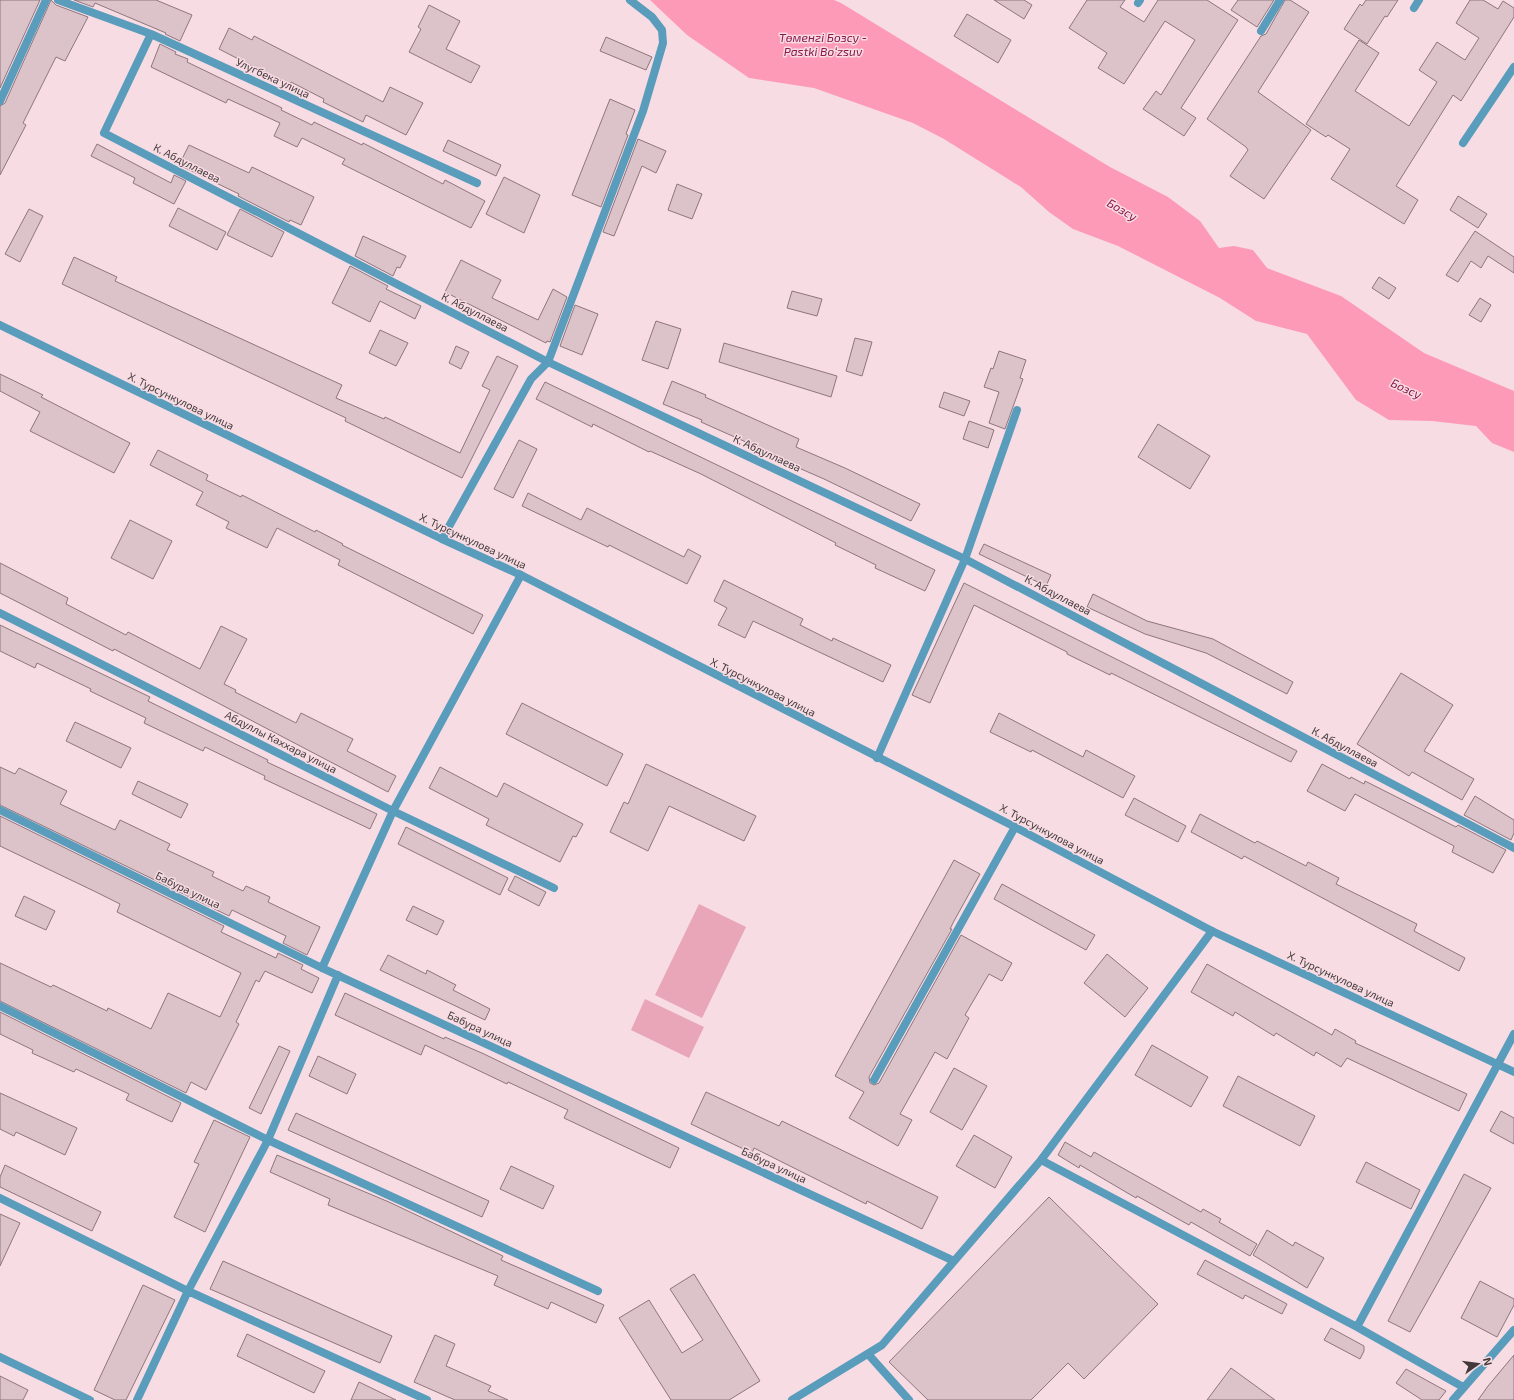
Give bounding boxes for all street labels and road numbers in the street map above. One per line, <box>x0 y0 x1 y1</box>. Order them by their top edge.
street label: Улугбека улица <box>234 55 312 101</box>
street label: К. Абдуллаева <box>151 140 223 186</box>
street label: К. Абдуллаева <box>439 289 511 335</box>
street label: Х. Турсункулова улица <box>126 369 236 433</box>
street label: К. Абдуллаева <box>731 431 803 475</box>
street label: Х. Турсункулова улица <box>417 510 529 572</box>
street label: К. Абдуллаева <box>1022 572 1094 618</box>
street label: Х. Турсункулова улица <box>708 654 818 720</box>
street label: Абдуллы Каххара улица <box>223 708 339 776</box>
street label: К. Абдуллаева <box>1309 724 1381 770</box>
street label: Х. Турсункулова улица <box>997 800 1107 868</box>
street label: Бабура улица <box>153 868 223 912</box>
street label: Х. Турсункулова улица <box>1285 948 1397 1010</box>
street label: Бабура улица <box>445 1008 515 1050</box>
street label: Бабура улица <box>739 1144 809 1186</box>

